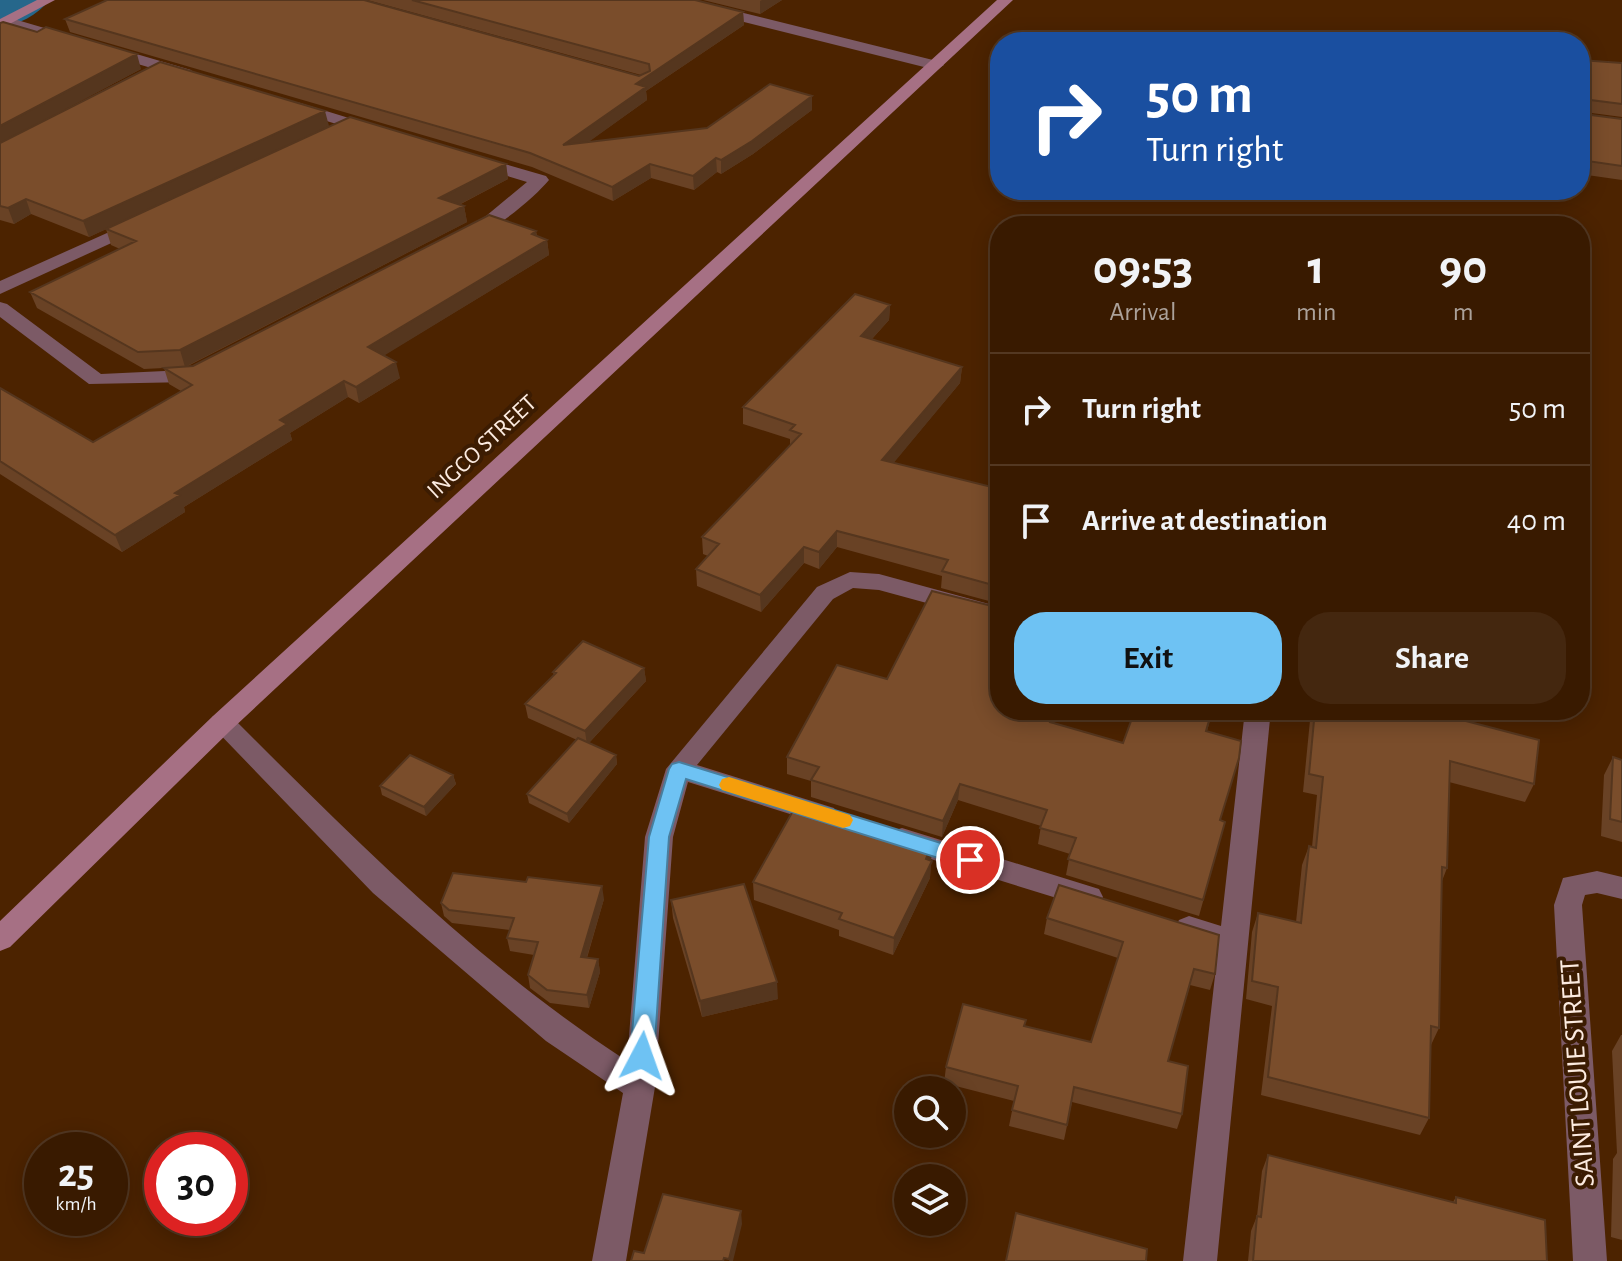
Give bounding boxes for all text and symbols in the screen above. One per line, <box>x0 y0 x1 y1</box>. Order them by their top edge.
icon: right <box>1014 64 1118 168</box>
text: 50 m <box>1146 67 1253 123</box>
text: Turn right <box>1146 132 1283 168</box>
text: 09:53 <box>1093 245 1193 293</box>
text: 1 <box>1308 245 1325 293</box>
text: 90 <box>1439 245 1487 293</box>
text: Arrival <box>1110 299 1176 325</box>
text: min <box>1296 299 1336 325</box>
text: m <box>1453 299 1474 325</box>
icon: right <box>1014 387 1058 431</box>
street label: INGCO STREET <box>423 391 541 503</box>
text: Turn right <box>1082 394 1201 424</box>
text: 50 m <box>1509 394 1566 424</box>
icon: arrive <box>1014 499 1058 543</box>
text: Arrive at destination <box>1082 506 1328 536</box>
text: 40 m <box>1507 506 1566 536</box>
button: Exit <box>1014 612 1282 704</box>
button: Share <box>1298 612 1566 704</box>
pin <box>936 826 1004 894</box>
icon: arrive <box>948 838 992 882</box>
street label: SAINT LOUIE STREET <box>1556 958 1600 1188</box>
position arrow <box>600 1014 684 1098</box>
map controls <box>894 1076 966 1236</box>
button: search <box>894 1076 966 1148</box>
speed limit sign: 30 <box>144 1132 248 1236</box>
text: 25 <box>58 1154 94 1194</box>
button: layers <box>894 1164 966 1236</box>
text: km/h <box>55 1194 97 1214</box>

